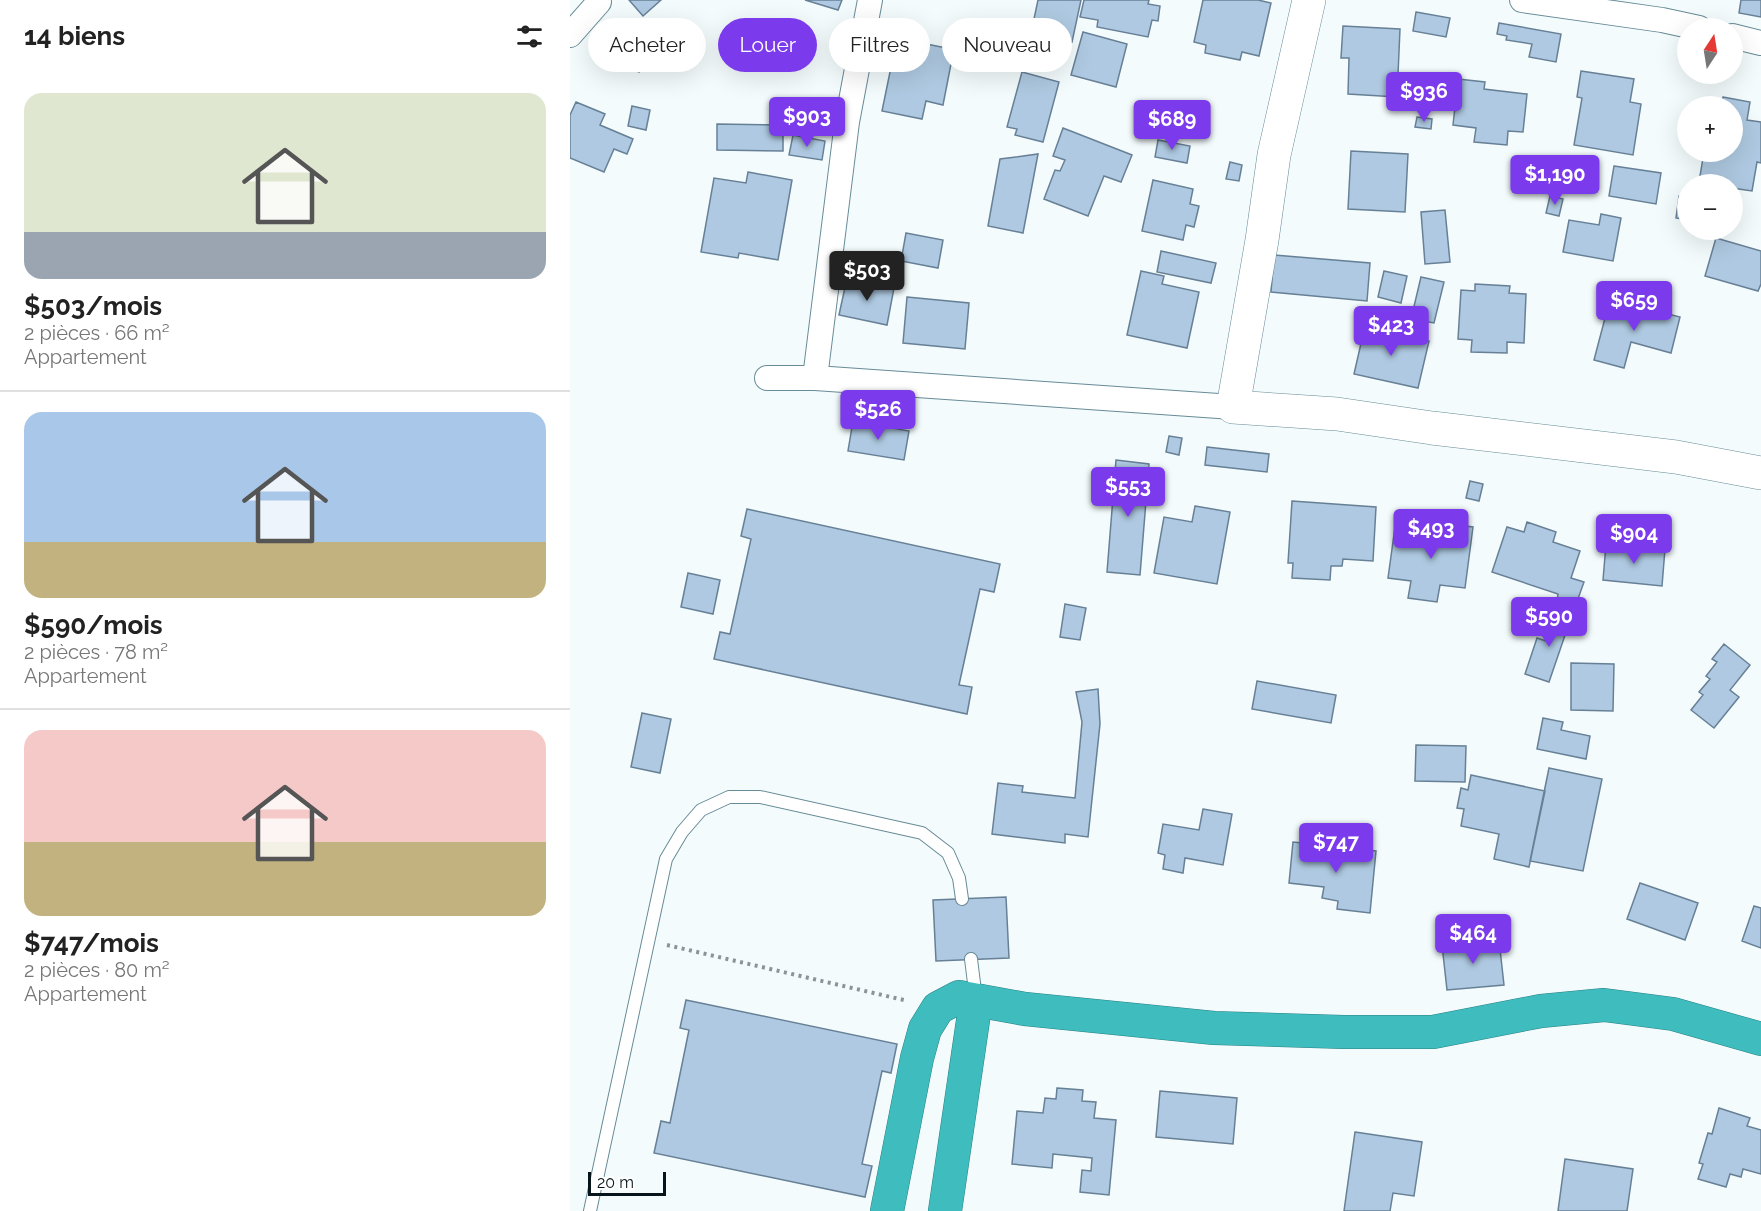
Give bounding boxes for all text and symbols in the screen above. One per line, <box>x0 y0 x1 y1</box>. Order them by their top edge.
chip: Acheter <box>588 18 706 72</box>
chip: Louer <box>718 18 817 72</box>
chip: Filtres <box>829 18 930 72</box>
chip: Nouveau <box>942 18 1072 72</box>
north arrow <box>1677 18 1743 84</box>
map controls <box>1677 18 1743 240</box>
icon: filters <box>513 20 546 53</box>
text: 14 biens <box>24 21 125 51</box>
pin: $936 <box>1388 72 1460 123</box>
text: $936 <box>1400 79 1448 103</box>
button: + <box>1677 96 1743 162</box>
pin: $903 <box>771 97 843 148</box>
pin: $689 <box>1136 100 1208 151</box>
text: $903 <box>783 104 831 128</box>
text: $689 <box>1148 107 1196 131</box>
icon: home <box>231 132 339 240</box>
pin: $1,190 <box>1506 155 1604 206</box>
text: $1,190 <box>1524 162 1586 186</box>
button: − <box>1677 174 1743 240</box>
pin: $503 <box>831 251 903 302</box>
text: $503 <box>843 258 891 282</box>
pin: $659 <box>1598 281 1670 332</box>
text: $659 <box>1610 288 1658 312</box>
text: $503/mois <box>24 291 162 321</box>
pin: $423 <box>1355 306 1427 357</box>
text: $423 <box>1368 313 1414 337</box>
text: 2 pièces · 66 m² <box>24 321 170 345</box>
text: Appartement <box>24 345 147 369</box>
pin: $526 <box>842 390 914 441</box>
text: $526 <box>854 397 902 421</box>
icon: home <box>231 451 339 559</box>
pin: $553 <box>1092 467 1164 518</box>
text: $553 <box>1105 474 1151 498</box>
pin: $493 <box>1395 509 1467 560</box>
pin: $904 <box>1598 514 1670 565</box>
text: $493 <box>1407 516 1455 540</box>
text: $904 <box>1610 521 1658 545</box>
pin: $590 <box>1513 597 1585 648</box>
text: $590 <box>1525 604 1573 628</box>
text: $590/mois <box>24 610 163 640</box>
text: 2 pièces · 78 m² <box>24 640 168 664</box>
text: Appartement <box>24 664 147 688</box>
icon: home <box>231 769 339 877</box>
pin: $747 <box>1300 823 1372 874</box>
text: $747 <box>1313 830 1359 854</box>
pin: $464 <box>1437 914 1509 965</box>
text: $464 <box>1449 921 1497 945</box>
text: $747/mois <box>24 928 159 958</box>
text: 2 pièces · 80 m² <box>24 958 170 982</box>
text: Appartement <box>24 982 147 1006</box>
scale bar <box>588 1169 666 1196</box>
text: 20 m <box>597 1173 634 1192</box>

